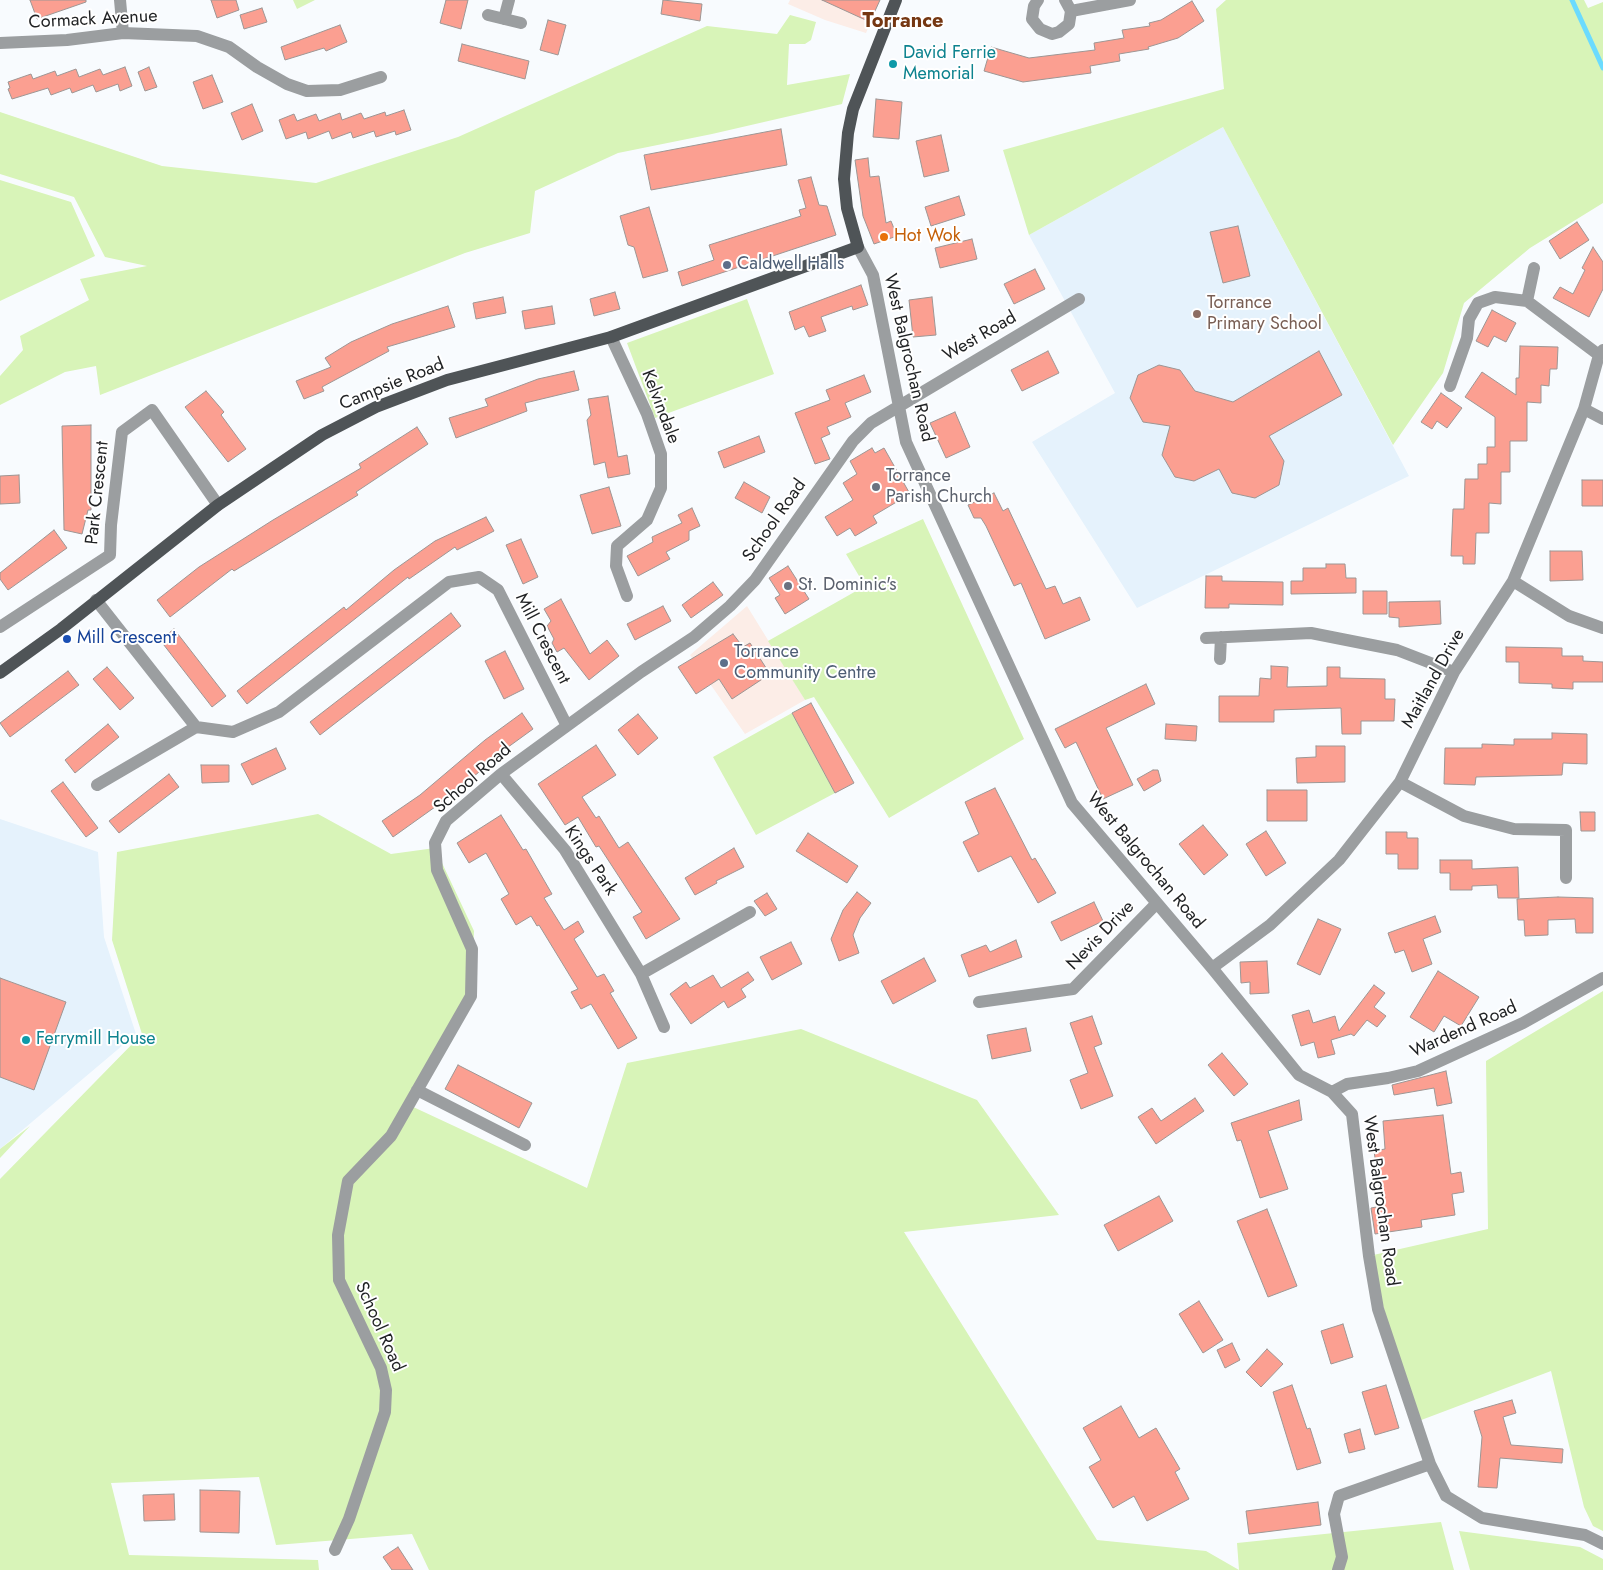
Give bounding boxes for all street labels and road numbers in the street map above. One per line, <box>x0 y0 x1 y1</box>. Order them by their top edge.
street label: Cormack Avenue <box>28 6 158 34</box>
street label: West Balgrochan Road <box>878 272 938 444</box>
street label: West Road <box>939 307 1021 367</box>
street label: Campsie Road <box>337 354 447 416</box>
street label: Kelvindale <box>636 367 684 447</box>
street label: Park Crescent <box>82 440 114 546</box>
street label: School Road <box>739 476 811 566</box>
street label: Mill Crescent <box>510 590 574 688</box>
street label: Maitland Drive <box>1398 626 1470 732</box>
street label: School Road <box>430 739 516 819</box>
street label: West Balgrochan Road <box>1081 788 1209 934</box>
street label: Kings Park <box>559 822 621 900</box>
street label: Nevis Drive <box>1063 897 1139 975</box>
street label: Wardend Road <box>1407 997 1521 1063</box>
street label: West Balgrochan Road <box>1357 1114 1403 1288</box>
street label: School Road <box>350 1279 408 1375</box>

